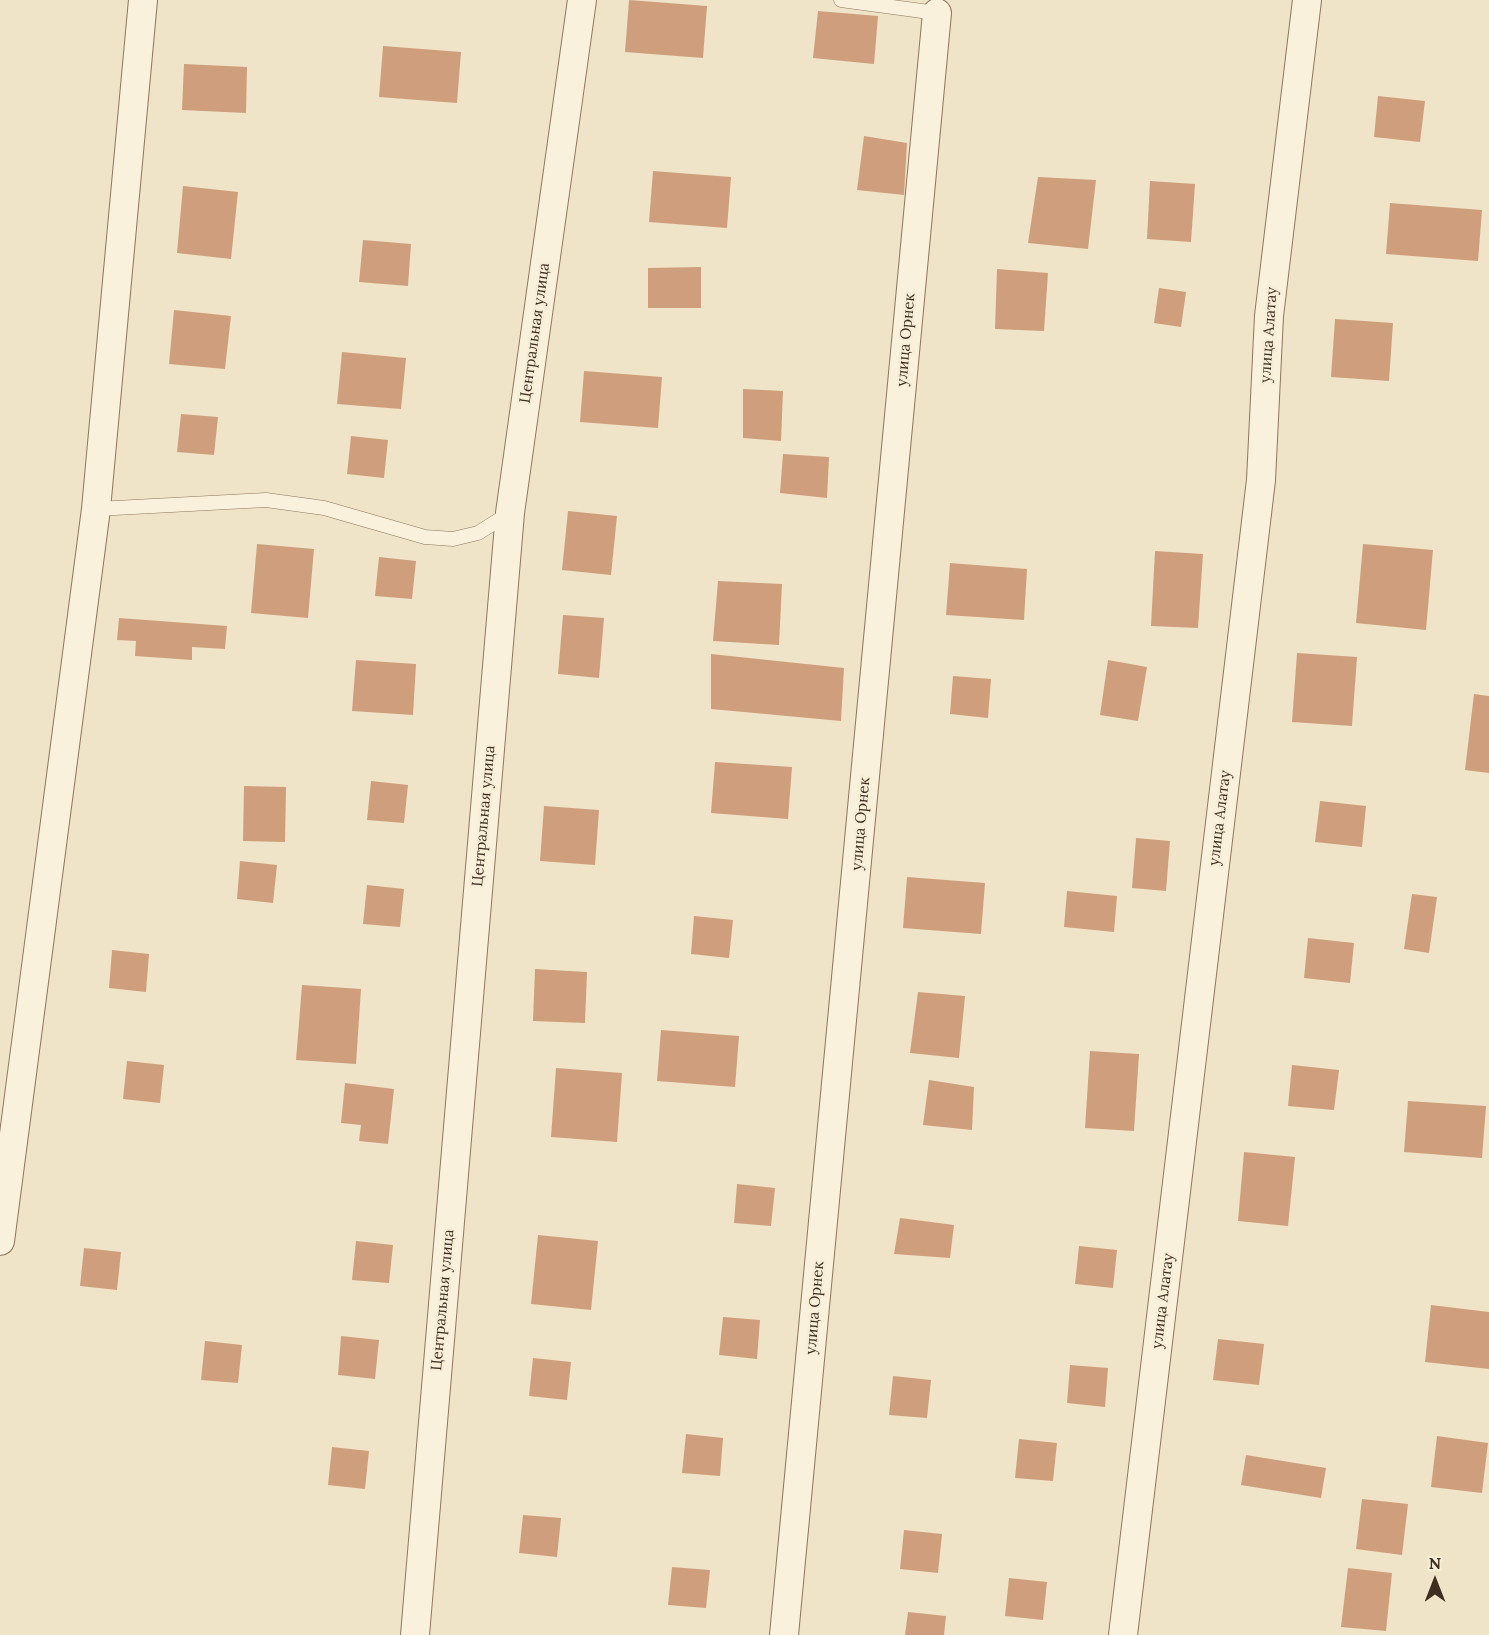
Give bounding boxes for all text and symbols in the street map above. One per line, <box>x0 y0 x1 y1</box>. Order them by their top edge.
street label: Центральная улица <box>516 262 554 404</box>
street label: улица Алатау <box>1257 286 1281 384</box>
street label: улица Орнек <box>893 293 919 387</box>
street label: Центральная улица <box>469 745 499 887</box>
street label: улица Алатау <box>1205 769 1235 867</box>
street label: улица Орнек <box>848 777 874 871</box>
street label: Центральная улица <box>428 1229 458 1371</box>
street label: улица Алатау <box>1148 1252 1178 1350</box>
street label: улица Орнек <box>802 1261 828 1355</box>
north arrow <box>1405 1551 1465 1611</box>
text: N <box>1429 1553 1441 1573</box>

